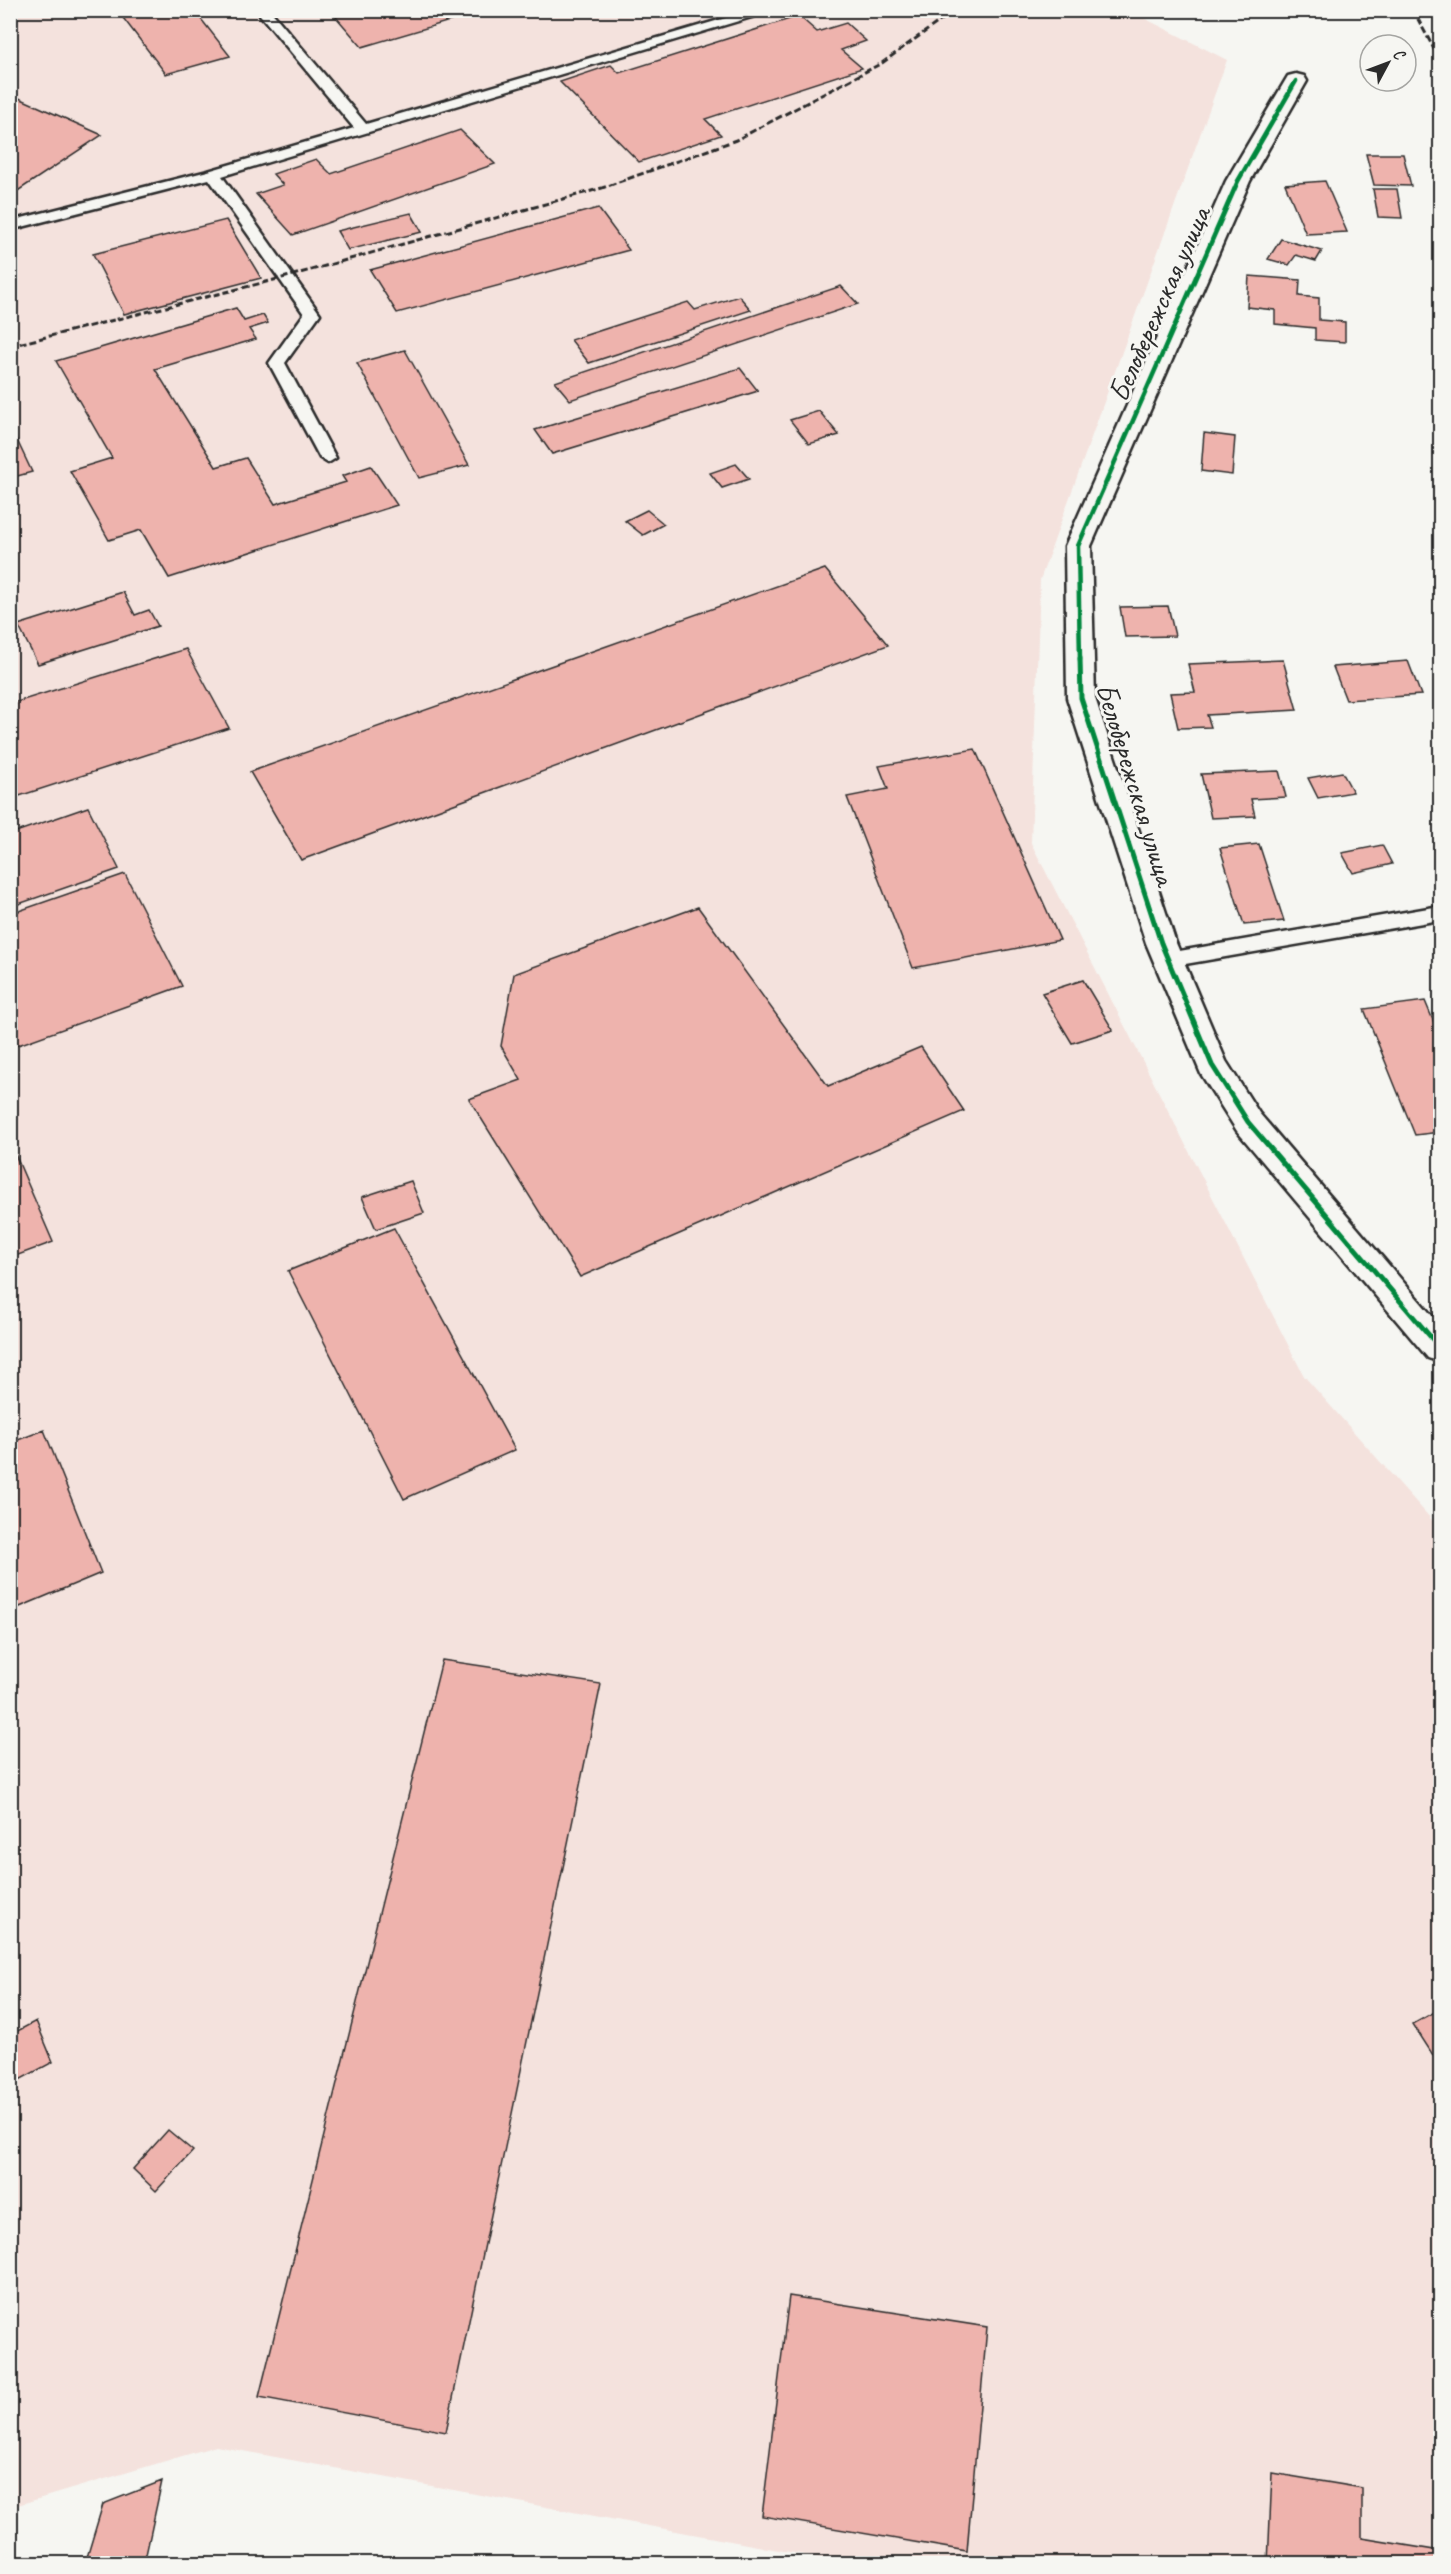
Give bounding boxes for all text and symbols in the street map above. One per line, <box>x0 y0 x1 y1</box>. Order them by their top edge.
north arrow <box>1358 33 1418 93</box>
text: С <box>1388 44 1410 65</box>
street label: Белобережская улица <box>1099 198 1220 407</box>
street label: Белобережская улица <box>1087 678 1186 892</box>

